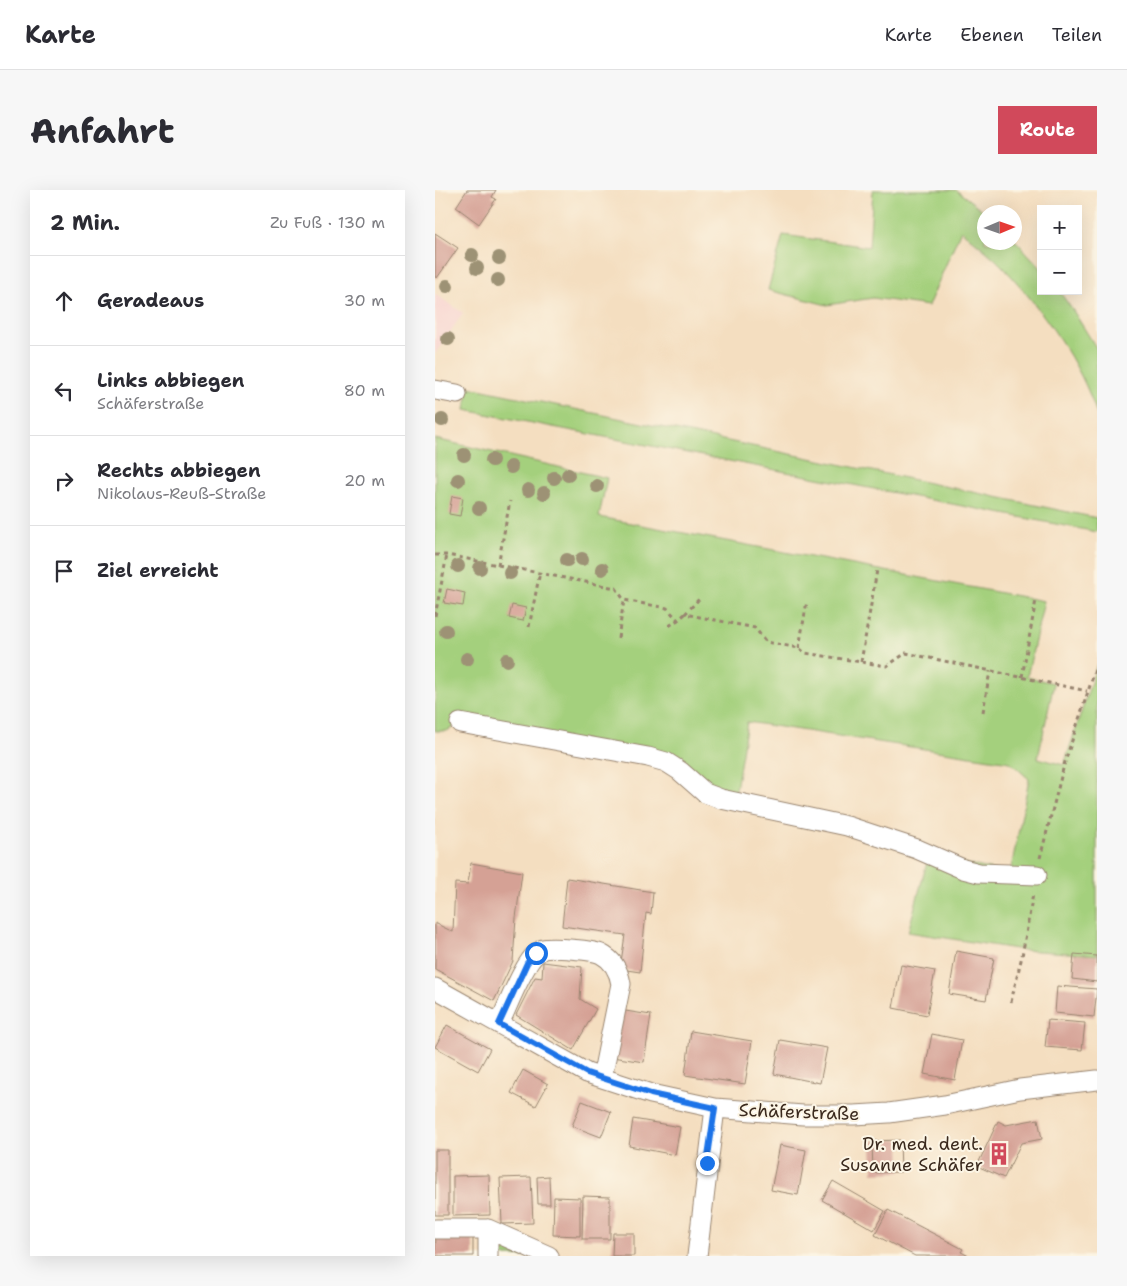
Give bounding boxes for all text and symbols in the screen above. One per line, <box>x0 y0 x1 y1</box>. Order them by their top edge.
text: Karte <box>25 19 96 51</box>
text: Karte <box>885 23 932 47</box>
text: Ebenen <box>960 23 1024 47</box>
text: Teilen <box>1052 23 1102 47</box>
button: Route <box>998 106 1097 154</box>
text: Anfahrt <box>30 107 174 154</box>
north arrow <box>977 205 1022 250</box>
map controls <box>1037 205 1082 295</box>
button: + <box>1037 205 1082 250</box>
text: 2 Min. <box>50 209 120 237</box>
text: Zu Fuß · 130 m <box>270 212 385 233</box>
button: − <box>1037 250 1082 295</box>
icon: ahead <box>50 287 78 315</box>
text: Geradeaus <box>97 288 204 313</box>
text: 30 m <box>344 290 385 311</box>
text: Links abbiegen <box>97 368 244 393</box>
icon: left <box>50 377 78 405</box>
text: 80 m <box>344 380 385 401</box>
text: Schäferstraße <box>97 393 204 414</box>
text: Rechts abbiegen <box>97 458 261 483</box>
icon: right <box>50 467 78 495</box>
text: 20 m <box>344 470 385 491</box>
text: Nikolaus-Reuß-Straße <box>97 483 266 504</box>
icon: arrive <box>50 557 78 585</box>
text: Ziel erreicht <box>97 558 218 583</box>
route start <box>525 942 548 965</box>
street label: Schäferstraße <box>738 1098 860 1126</box>
place label: Dr. med. dent. Susanne Schäfer <box>840 1132 983 1177</box>
building icon: Dr. med. dent. Susanne Schäfer <box>986 1141 1012 1167</box>
route end <box>696 1152 719 1175</box>

